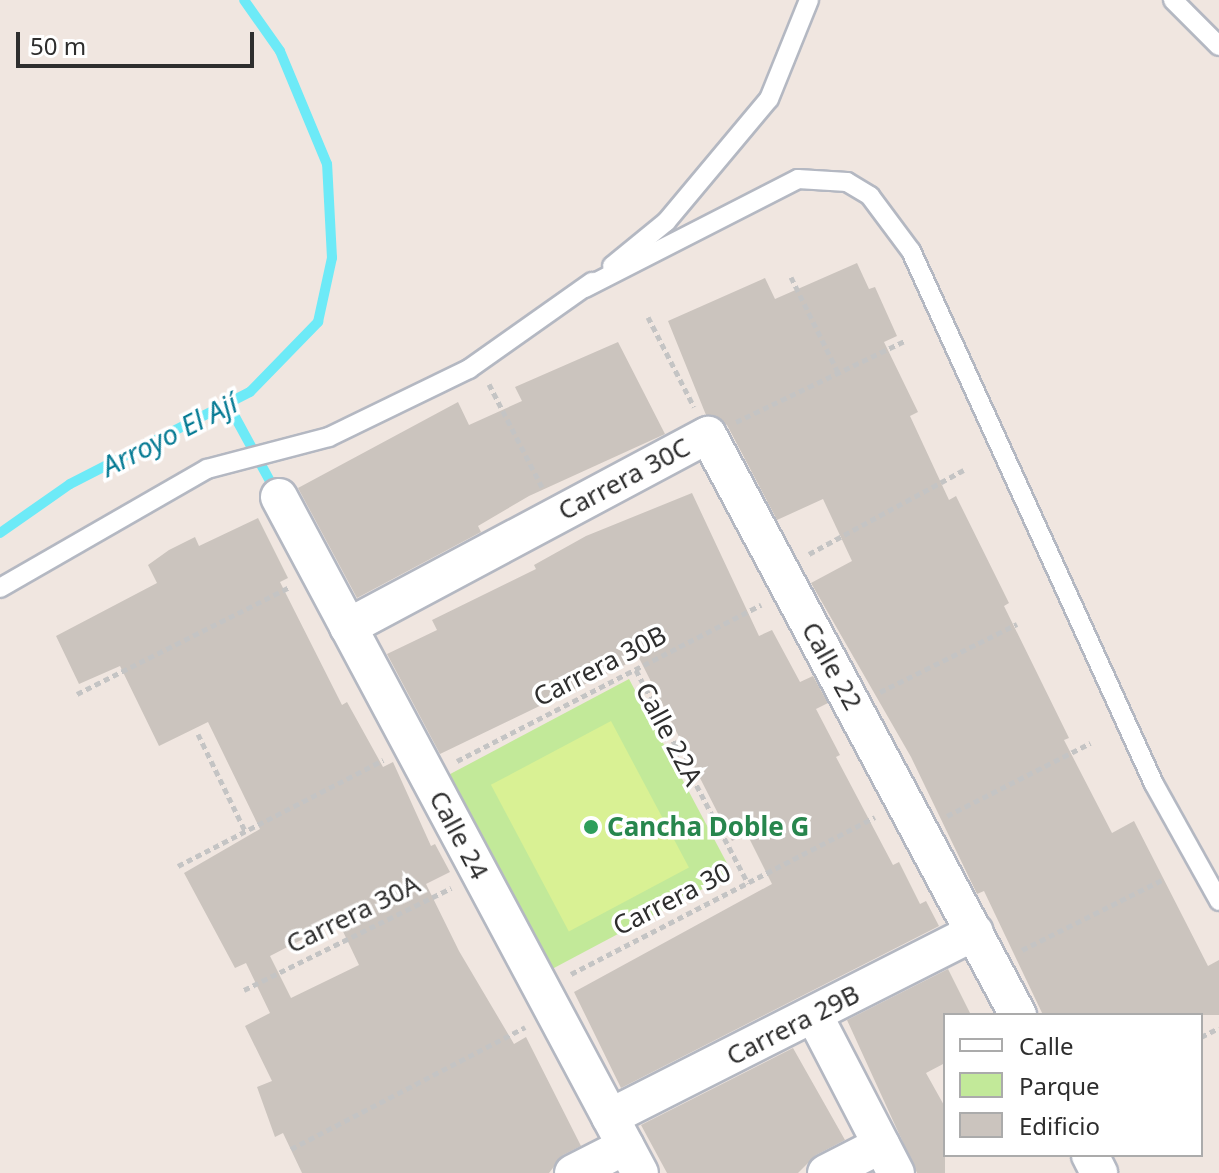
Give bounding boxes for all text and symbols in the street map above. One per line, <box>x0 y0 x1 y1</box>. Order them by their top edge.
scale bar <box>20 16 258 66</box>
text: 50 m <box>30 29 86 62</box>
water label: Arroyo El Ají <box>95 385 243 483</box>
street label: Carrera 30C <box>553 431 695 527</box>
street label: Calle 22 <box>795 617 869 715</box>
street label: Carrera 30B <box>528 619 672 713</box>
street label: Calle 22A <box>629 677 709 791</box>
street label: Calle 24 <box>423 785 495 885</box>
place label: Cancha Doble G <box>607 811 809 843</box>
marker: Cancha Doble G <box>582 818 600 836</box>
street label: Carrera 30 <box>608 856 736 942</box>
street label: Carrera 30A <box>281 868 425 960</box>
street label: Carrera 29B <box>721 978 865 1072</box>
legend <box>943 1013 1203 1157</box>
text: Calle <box>1019 1029 1074 1062</box>
text: Parque <box>1019 1069 1100 1102</box>
text: Edificio <box>1019 1109 1100 1142</box>

